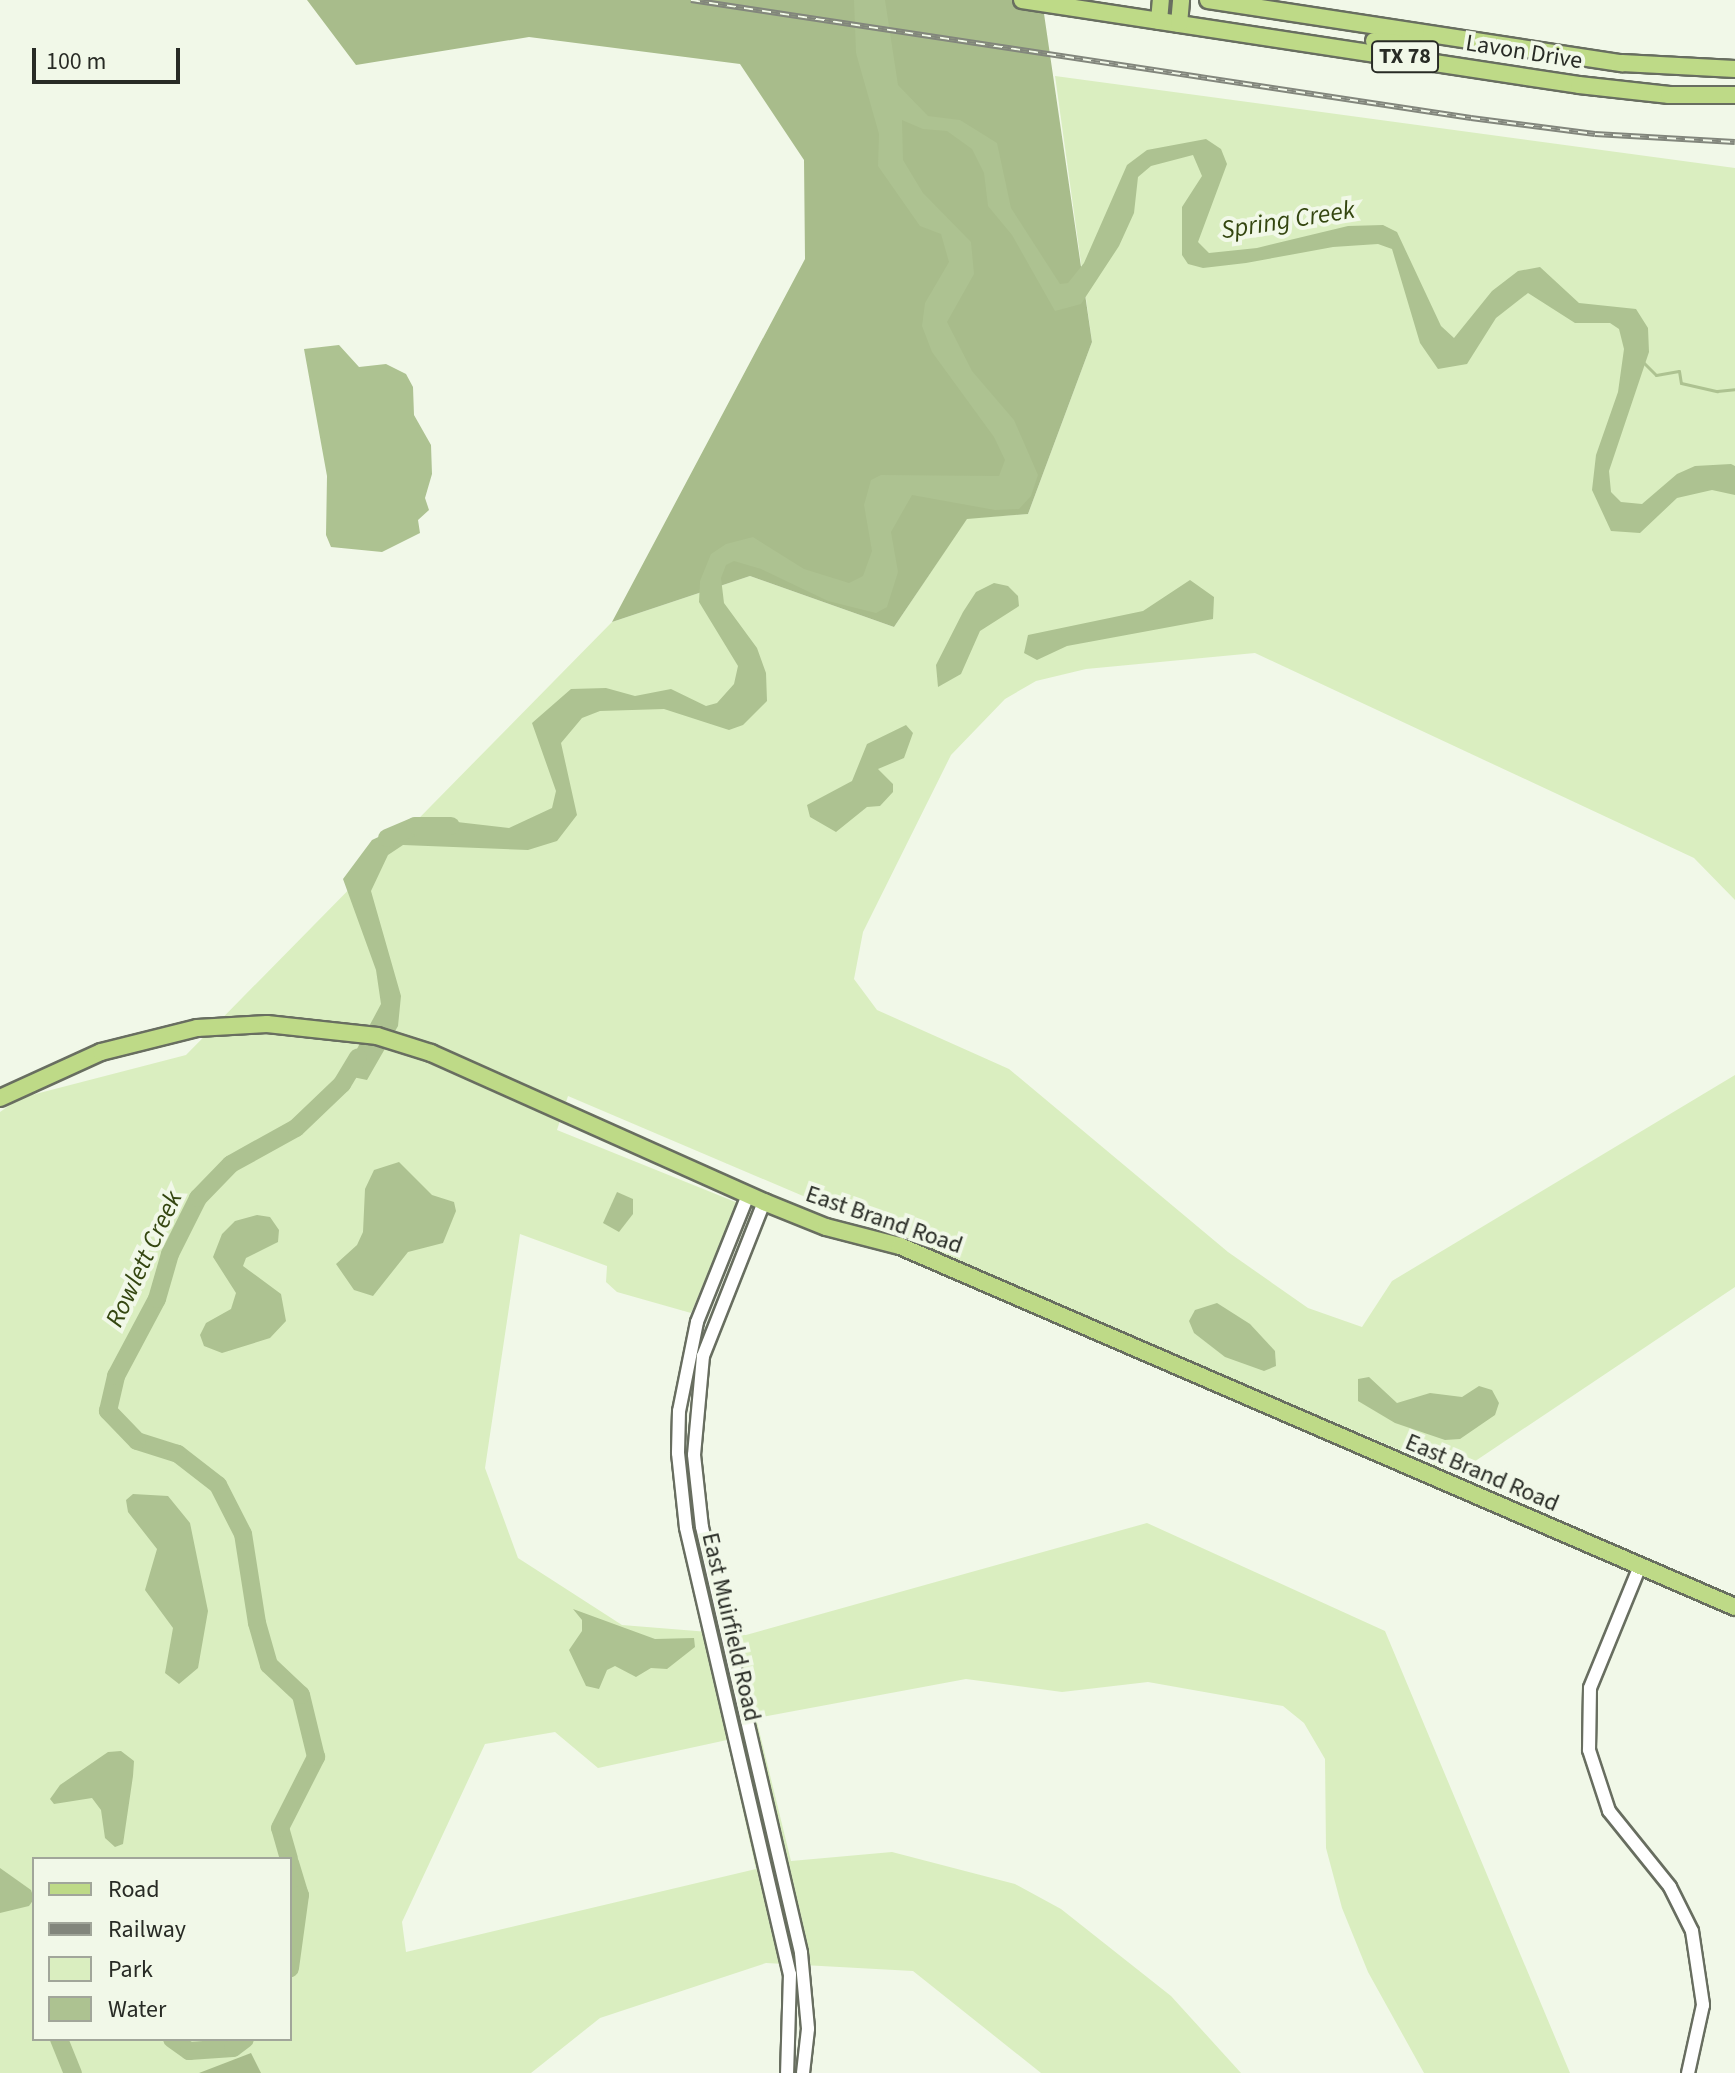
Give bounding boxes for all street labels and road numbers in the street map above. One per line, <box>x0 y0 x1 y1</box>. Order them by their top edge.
street label: Lavon Drive <box>1464 29 1584 75</box>
road number: TX 78 <box>1371 39 1439 75</box>
street label: East Brand Road <box>802 1180 966 1260</box>
street label: East Brand Road <box>1401 1428 1563 1518</box>
street label: East Muirfield Road <box>695 1530 767 1724</box>

